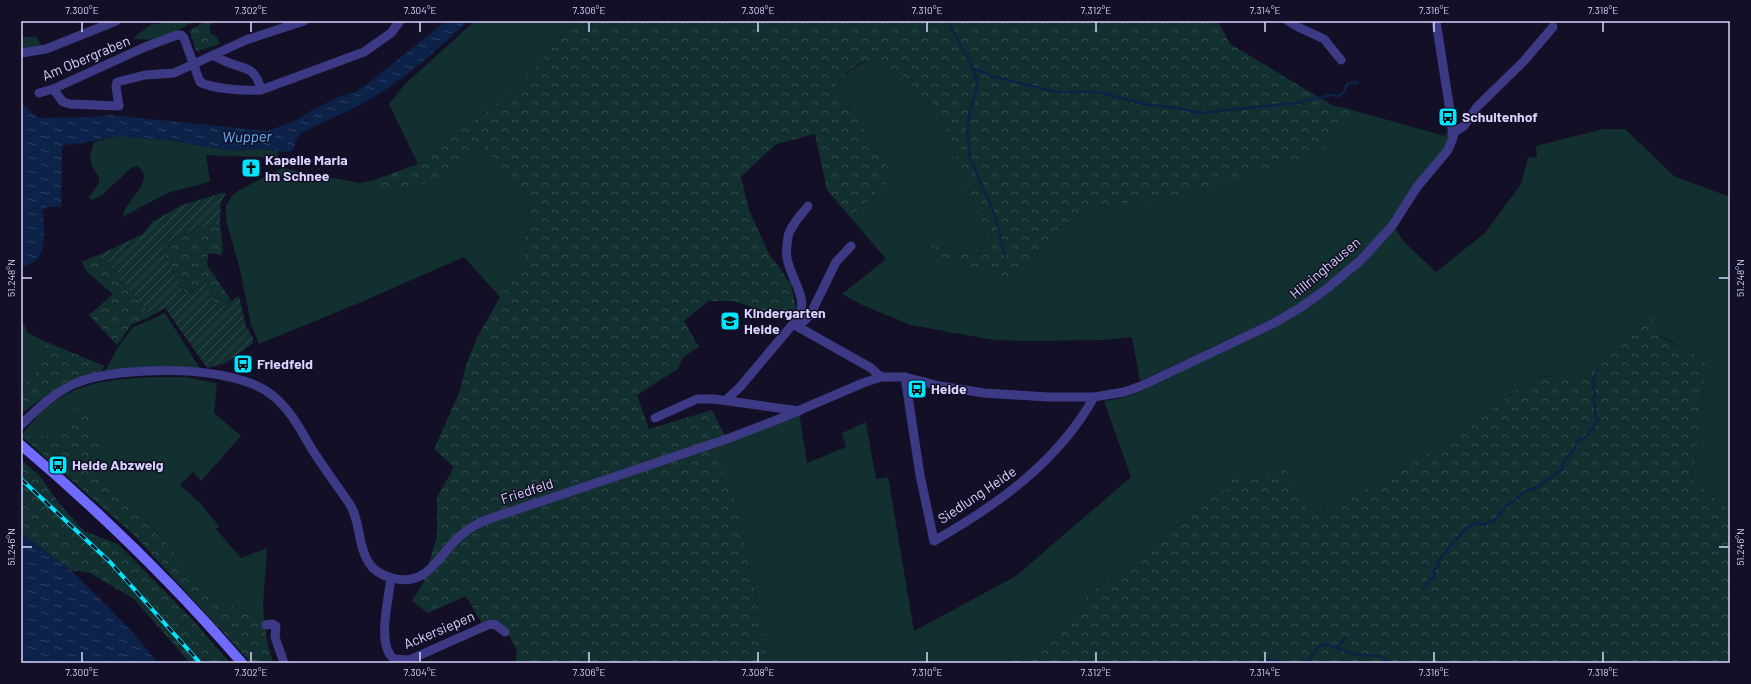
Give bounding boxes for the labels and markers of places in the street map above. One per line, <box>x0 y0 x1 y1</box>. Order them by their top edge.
bus stop icon: Schultenhof <box>1437 106 1459 128</box>
place label: Schultenhof <box>1462 108 1538 125</box>
place label: Kapelle Maria im Schnee <box>265 151 348 184</box>
church icon: Kapelle Maria im Schnee <box>240 157 262 179</box>
place label: Kindergarten Heide <box>744 304 826 337</box>
school or university icon: Kindergarten Heide <box>719 310 741 332</box>
bus stop icon: Friedfeld <box>232 353 254 375</box>
place label: Friedfeld <box>257 355 313 372</box>
bus stop icon: Heide <box>906 378 928 400</box>
place label: Heide <box>931 380 967 397</box>
bus stop icon: Heide Abzweig <box>47 454 69 476</box>
place label: Heide Abzweig <box>72 456 164 473</box>

